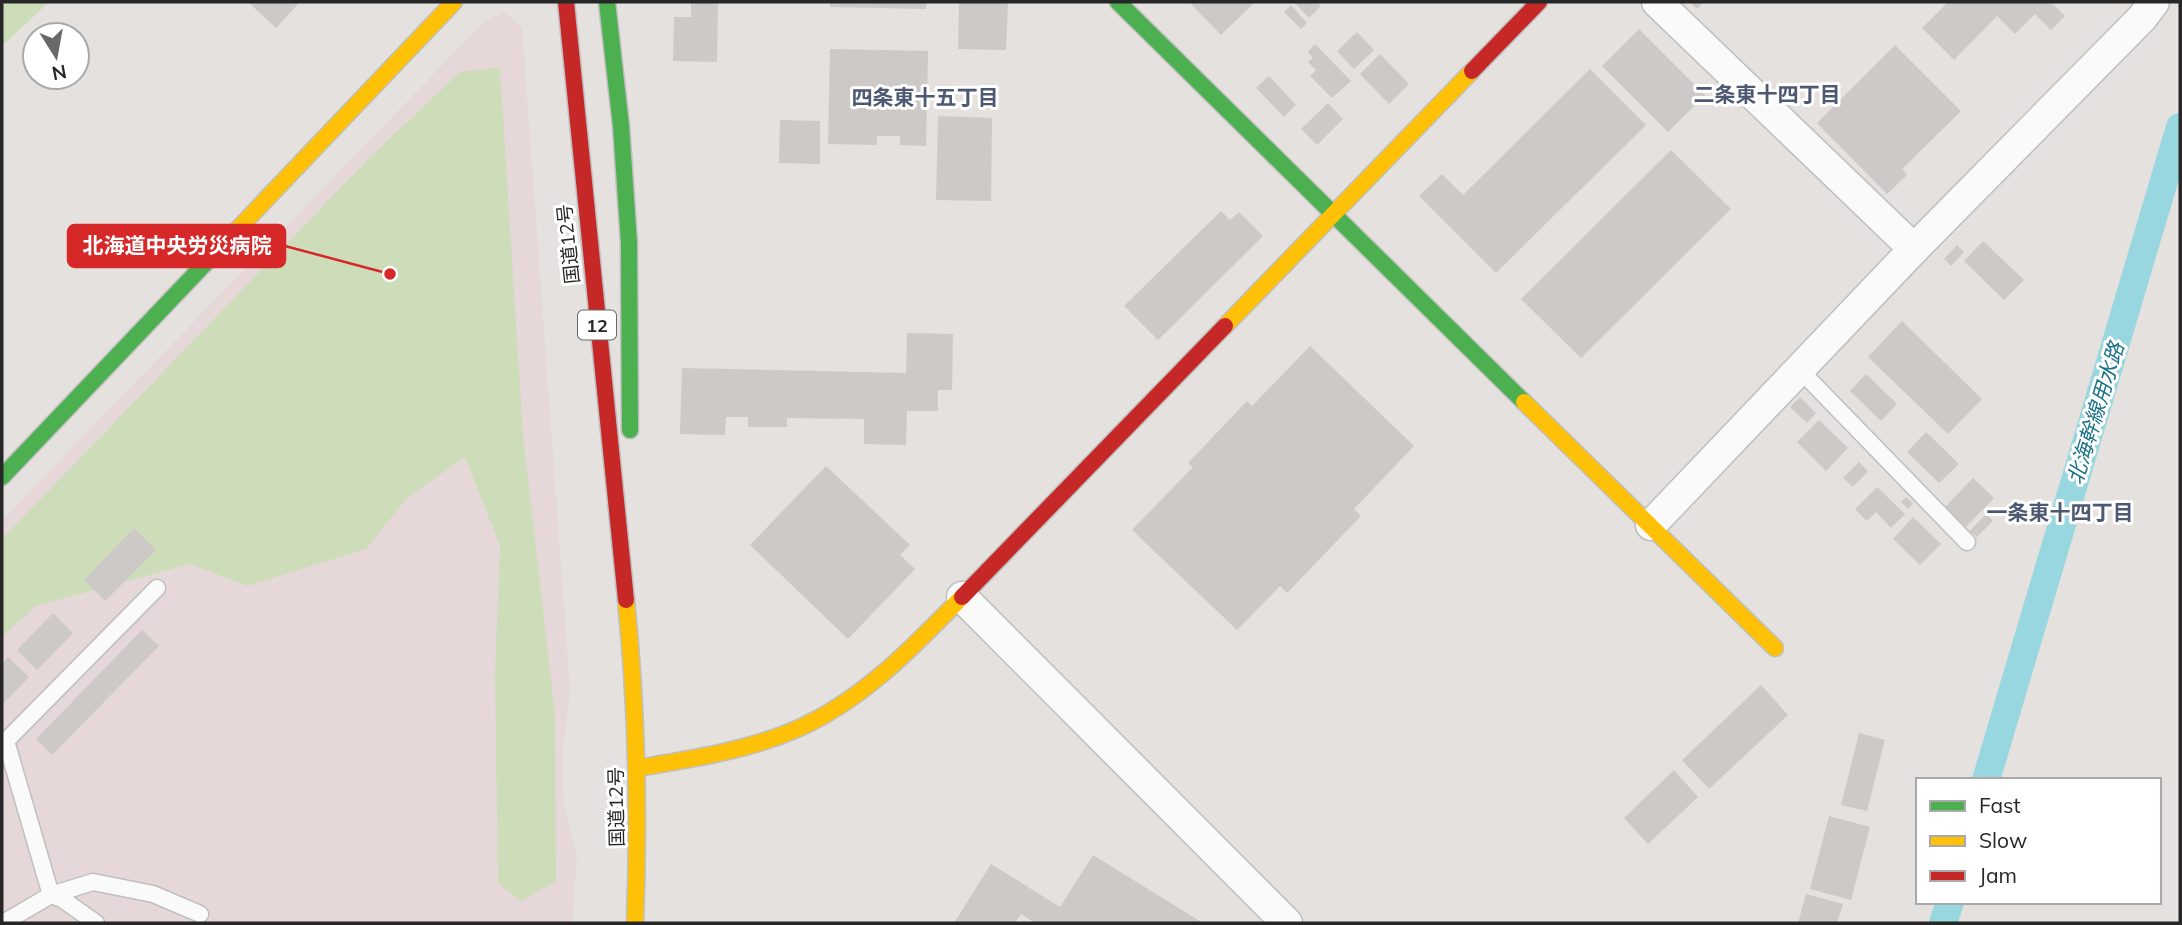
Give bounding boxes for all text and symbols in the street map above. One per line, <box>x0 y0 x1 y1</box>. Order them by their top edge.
north arrow <box>21 21 91 91</box>
text: N <box>50 60 69 86</box>
district label: 二条東十四丁目 <box>1694 81 1841 107</box>
district label: 四条東十五丁目 <box>852 84 999 110</box>
street label: 国道12号 <box>552 203 584 285</box>
callout: 北海道中央労災病院 <box>68 225 285 267</box>
text: 北海道中央労災病院 <box>83 232 272 258</box>
road number: 12 <box>578 310 616 340</box>
water label: 北海幹線用水路 <box>2061 337 2130 487</box>
district label: 一条東十四丁目 <box>1987 499 2134 525</box>
street label: 国道12号 <box>603 767 629 847</box>
legend <box>1916 778 2161 904</box>
text: Fast <box>1979 792 2021 818</box>
text: Slow <box>1979 827 2027 853</box>
text: Jam <box>1979 862 2017 888</box>

